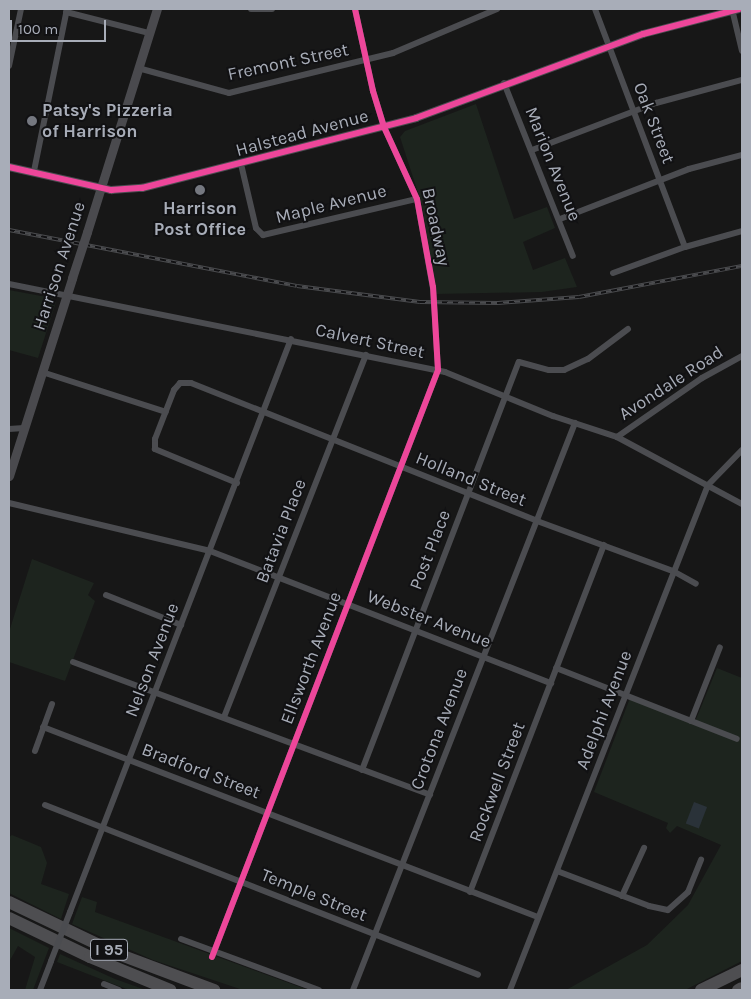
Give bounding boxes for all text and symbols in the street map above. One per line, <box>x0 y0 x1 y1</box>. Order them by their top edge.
scale bar <box>12 10 109 42</box>
text: 100 m <box>18 20 58 38</box>
street label: Fremont Street <box>226 39 350 85</box>
street label: Oak Street <box>629 79 679 167</box>
place label: Patsy's Pizzeria of Harrison <box>42 100 173 142</box>
street label: Marion Avenue <box>520 104 586 224</box>
street label: Halstead Avenue <box>233 105 371 161</box>
marker: Patsy's Pizzeria of Harrison <box>26 115 38 127</box>
street label: Maple Avenue <box>273 180 389 228</box>
marker: Harrison Post Office <box>194 184 206 196</box>
street label: Broadway <box>417 186 455 268</box>
place label: Harrison Post Office <box>154 198 246 240</box>
street label: Harrison Avenue <box>28 199 90 333</box>
street label: Calvert Street <box>313 319 427 363</box>
street label: Avondale Road <box>615 341 727 425</box>
street label: Holland Street <box>413 447 529 511</box>
street label: Batavia Place <box>251 476 311 586</box>
street label: Post Place <box>405 507 455 593</box>
street label: Webster Avenue <box>364 585 494 653</box>
street label: Ellsworth Avenue <box>276 589 346 727</box>
street label: Nelson Avenue <box>120 600 184 720</box>
street label: Adelphi Avenue <box>571 648 637 772</box>
street label: Crotona Avenue <box>406 665 472 793</box>
street label: Rockwell Street <box>464 719 530 845</box>
street label: Bradford Street <box>139 738 263 804</box>
street label: Temple Street <box>258 864 370 926</box>
road number: I 95 <box>89 936 129 964</box>

